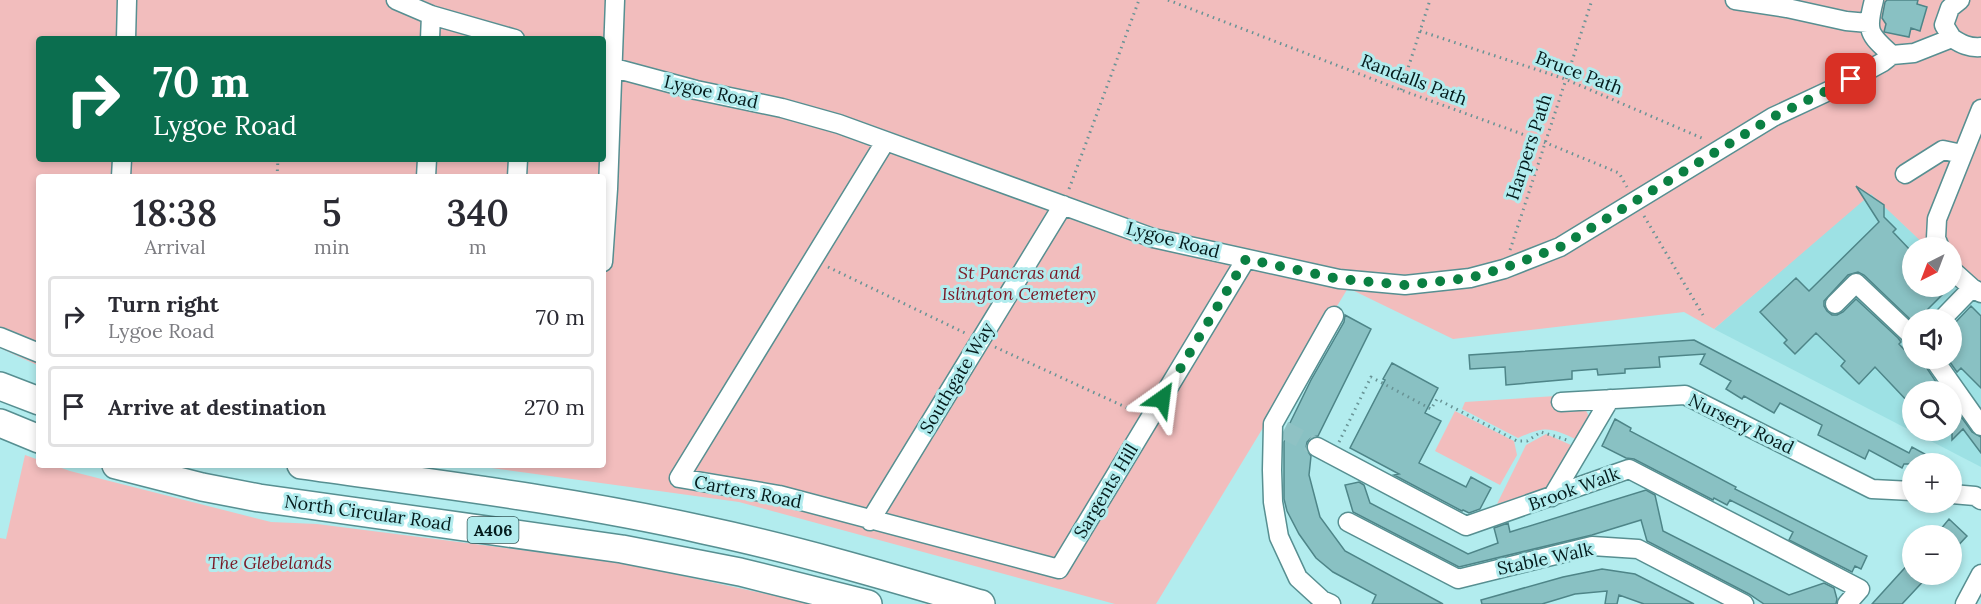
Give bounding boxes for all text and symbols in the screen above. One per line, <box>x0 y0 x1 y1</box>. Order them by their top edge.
street label: Bruce Path <box>1532 45 1626 100</box>
street label: Randalls Path <box>1358 49 1471 110</box>
pin <box>1825 53 1876 104</box>
text: 70 m <box>153 55 249 109</box>
icon: right <box>54 60 132 138</box>
icon: arrive <box>1834 62 1867 95</box>
street label: Lygoe Road <box>662 70 761 114</box>
street label: Harpers Path <box>1501 91 1557 203</box>
text: Lygoe Road <box>153 108 297 142</box>
text: 18:38 <box>133 190 217 236</box>
text: 5 <box>322 190 342 236</box>
text: 340 <box>447 190 509 236</box>
street label: Lygoe Road <box>1124 216 1223 263</box>
text: Arrival <box>144 234 206 259</box>
text: min <box>314 234 350 259</box>
text: m <box>469 234 487 259</box>
north arrow <box>1902 237 1962 297</box>
map controls <box>1902 237 1962 585</box>
park label: St Pancras and Islington Cemetery <box>942 261 1096 305</box>
text: Turn right <box>108 290 219 318</box>
icon: right <box>57 300 90 333</box>
text: 70 m <box>536 303 585 331</box>
button: sound <box>1902 309 1962 369</box>
text: Lygoe Road <box>108 318 215 343</box>
street label: Southgate Way <box>914 318 999 438</box>
position arrow <box>1130 367 1194 431</box>
button: search <box>1902 381 1962 441</box>
street label: Nursery Road <box>1685 388 1798 459</box>
icon: arrive <box>57 390 90 423</box>
text: Arrive at destination <box>108 393 326 421</box>
text: 270 m <box>524 393 585 421</box>
street label: Sargents Hill <box>1068 439 1143 542</box>
button: + <box>1902 453 1962 513</box>
street label: Brook Walk <box>1525 461 1623 516</box>
street label: Carters Road <box>692 470 804 513</box>
street label: North Circular Road <box>283 489 453 536</box>
road number: A406 <box>468 517 518 543</box>
button: − <box>1902 525 1962 585</box>
street label: Stable Walk <box>1495 537 1595 580</box>
park label: The Glebelands <box>208 551 332 574</box>

